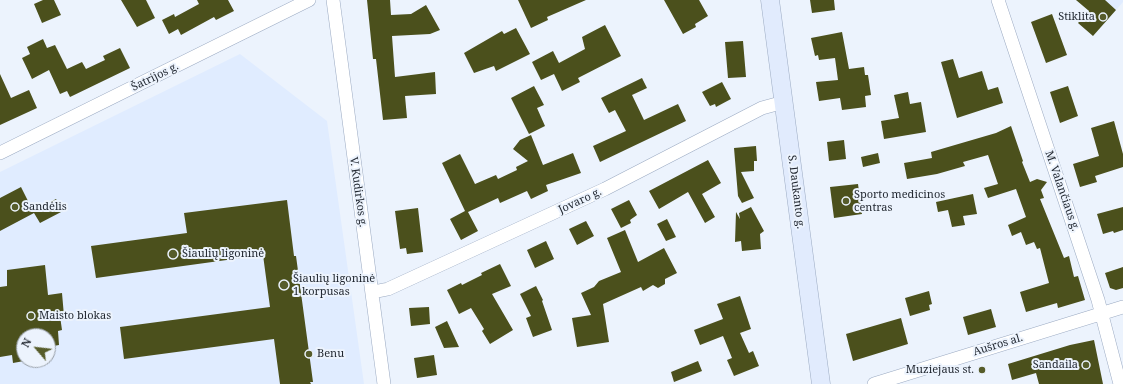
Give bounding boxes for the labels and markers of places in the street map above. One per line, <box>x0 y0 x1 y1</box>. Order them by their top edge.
place label: Stiklita <box>1058 10 1095 24</box>
marker: Stiklita <box>1098 12 1108 22</box>
place label: Sporto medicinos centras <box>854 188 945 214</box>
marker: Sporto medicinos centras <box>841 196 851 206</box>
place label: Sandėlis <box>23 200 67 214</box>
marker: Sandėlis <box>10 202 20 212</box>
place label: Šiaulių ligoninė <box>182 247 264 261</box>
marker: Šiaulių ligoninė <box>167 248 179 260</box>
place label: Šiaulių ligoninė 1 korpusas <box>293 272 375 298</box>
marker: Šiaulių ligoninė 1 korpusas <box>278 279 290 291</box>
place label: Maisto blokas <box>39 309 111 323</box>
marker: Maisto blokas <box>26 311 36 321</box>
place label: Benu <box>317 347 344 361</box>
marker: Benu <box>304 349 314 359</box>
place label: Sandaila <box>1033 358 1078 372</box>
marker: Sandaila <box>1081 360 1091 370</box>
place label: Muziejaus st. <box>906 363 974 377</box>
marker: Muziejaus st. <box>977 365 987 375</box>

